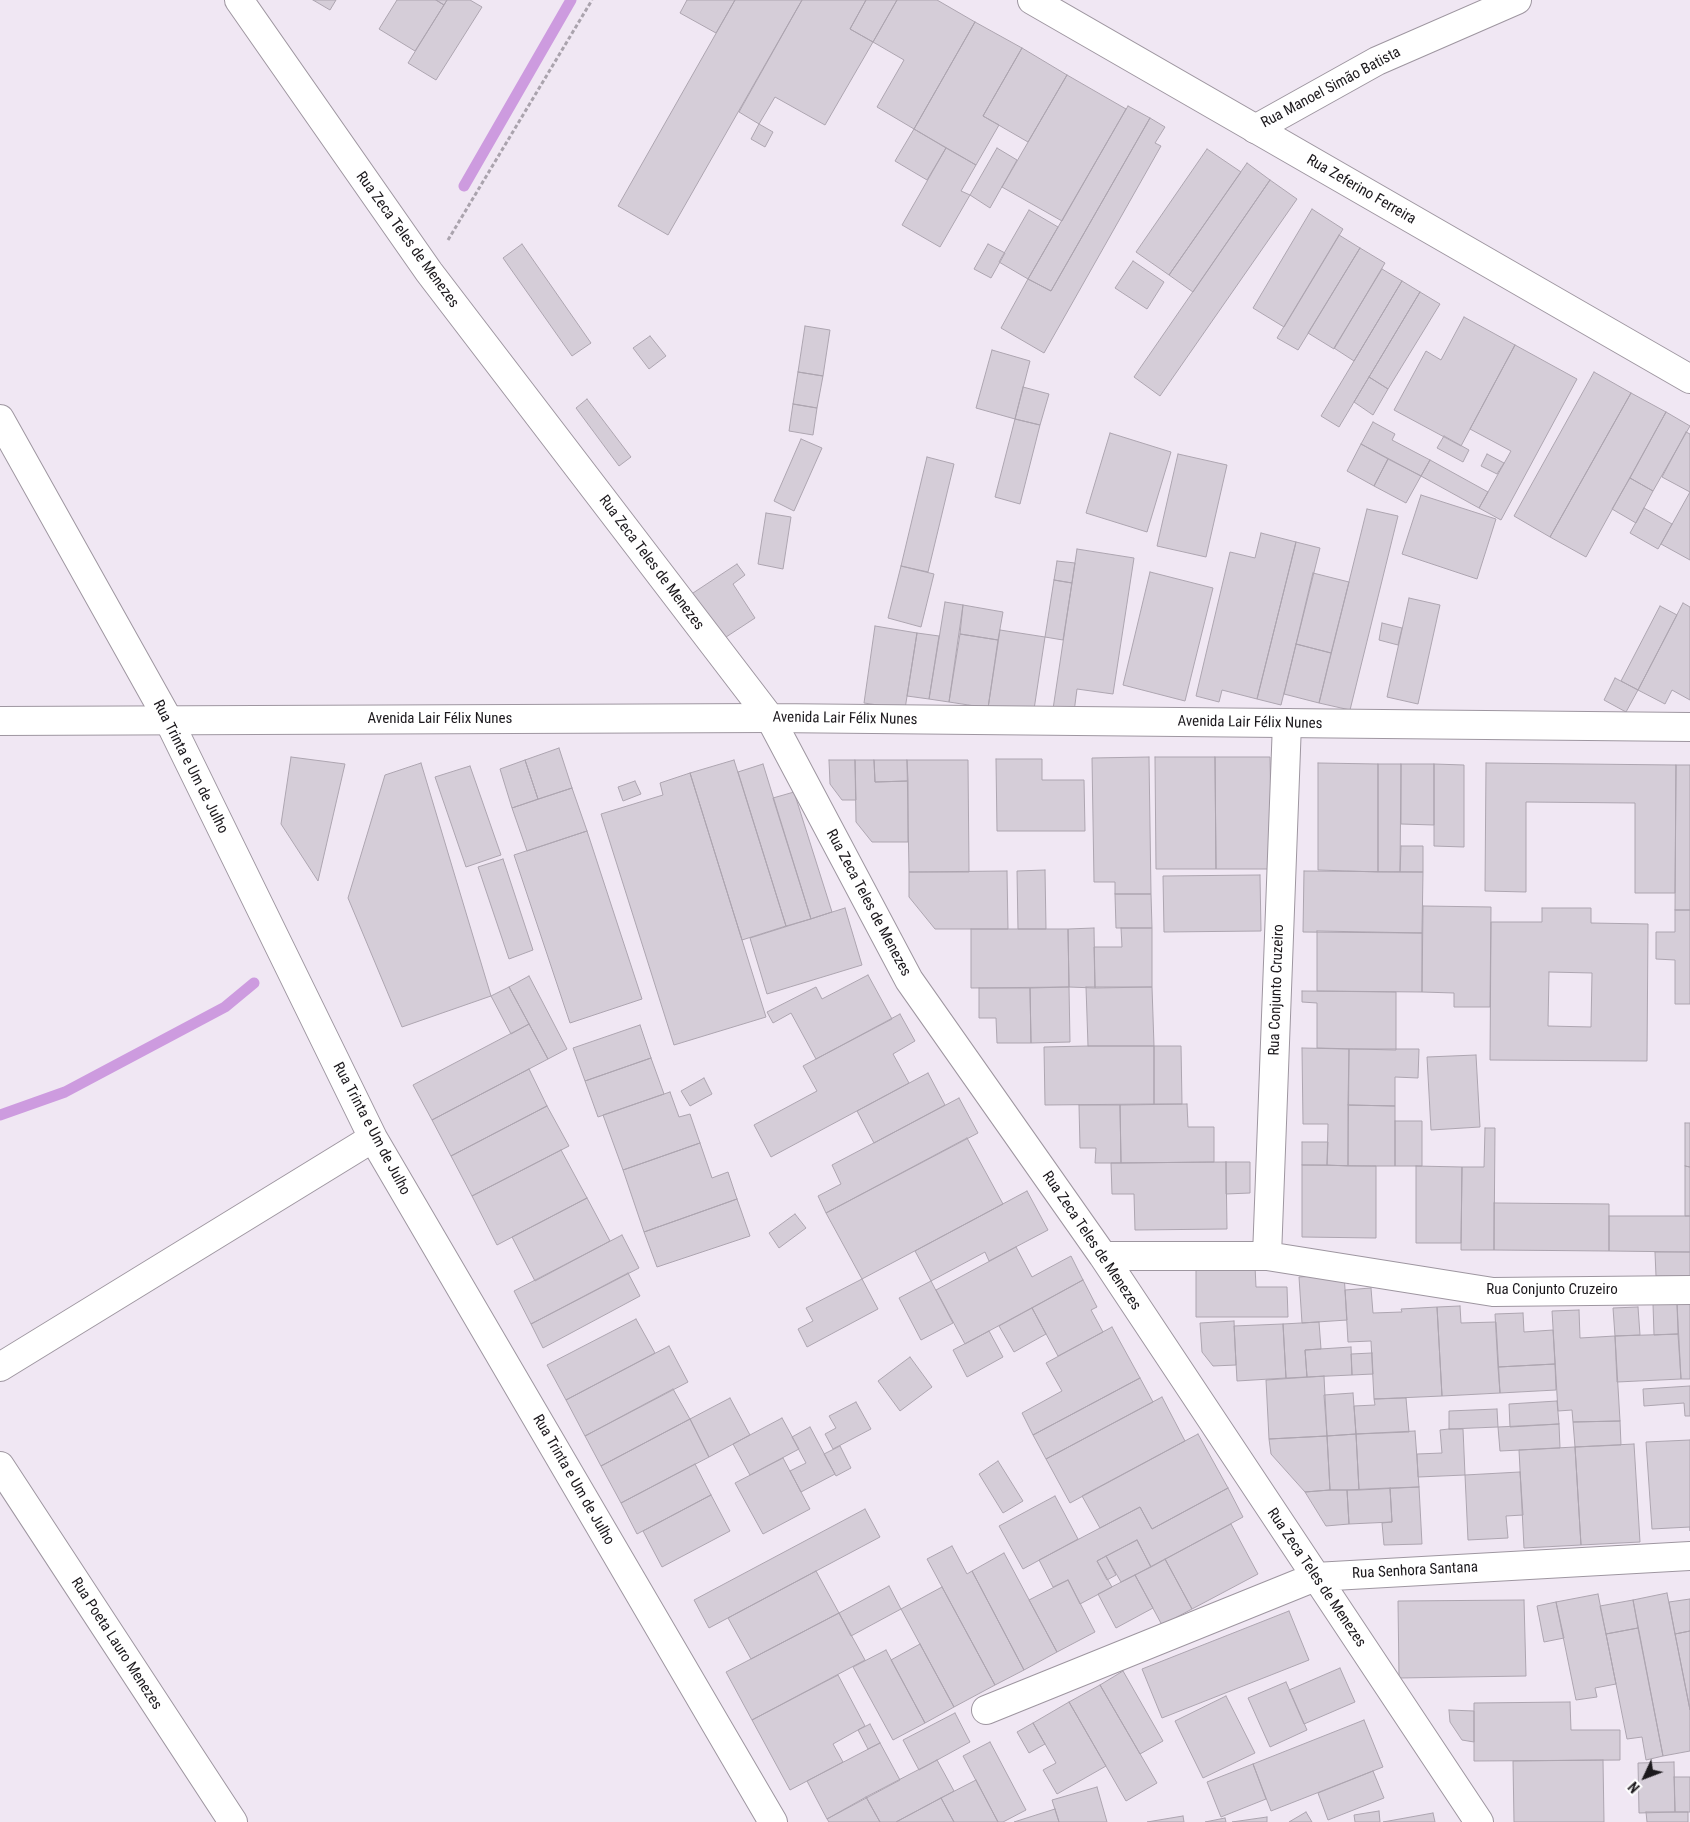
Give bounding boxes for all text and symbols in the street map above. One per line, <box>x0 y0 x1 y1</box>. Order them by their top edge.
street label: Rua Manoel Simão Batista <box>1258 44 1404 132</box>
street label: Rua Zeferino Ferreira <box>1303 151 1419 229</box>
street label: Rua Zeca Teles de Menezes <box>352 168 462 312</box>
street label: Rua Zeca Teles de Menezes <box>594 492 708 634</box>
street label: Rua Trinta e Um de Julho <box>148 697 232 837</box>
street label: Avenida Lair Félix Nunes <box>772 709 918 729</box>
street label: Avenida Lair Félix Nunes <box>368 710 512 728</box>
street label: Avenida Lair Félix Nunes <box>1177 713 1323 733</box>
street label: Rua Zeca Teles de Menezes <box>822 826 914 980</box>
street label: Rua Conjunto Cruzeiro <box>1266 924 1288 1056</box>
street label: Rua Trinta e Um de Julho <box>328 1060 414 1198</box>
street label: Rua Zeca Teles de Menezes <box>1038 1168 1144 1314</box>
street label: Rua Conjunto Cruzeiro <box>1486 1281 1618 1299</box>
street label: Rua Trinta e Um de Julho <box>528 1412 618 1548</box>
street label: Rua Zeca Teles de Menezes <box>1263 1505 1369 1651</box>
street label: Rua Senhora Santana <box>1352 1559 1478 1583</box>
street label: Rua Poeta Lauro Menezes <box>67 1575 165 1713</box>
north arrow <box>1620 1752 1670 1802</box>
text: N <box>1625 1779 1643 1796</box>

